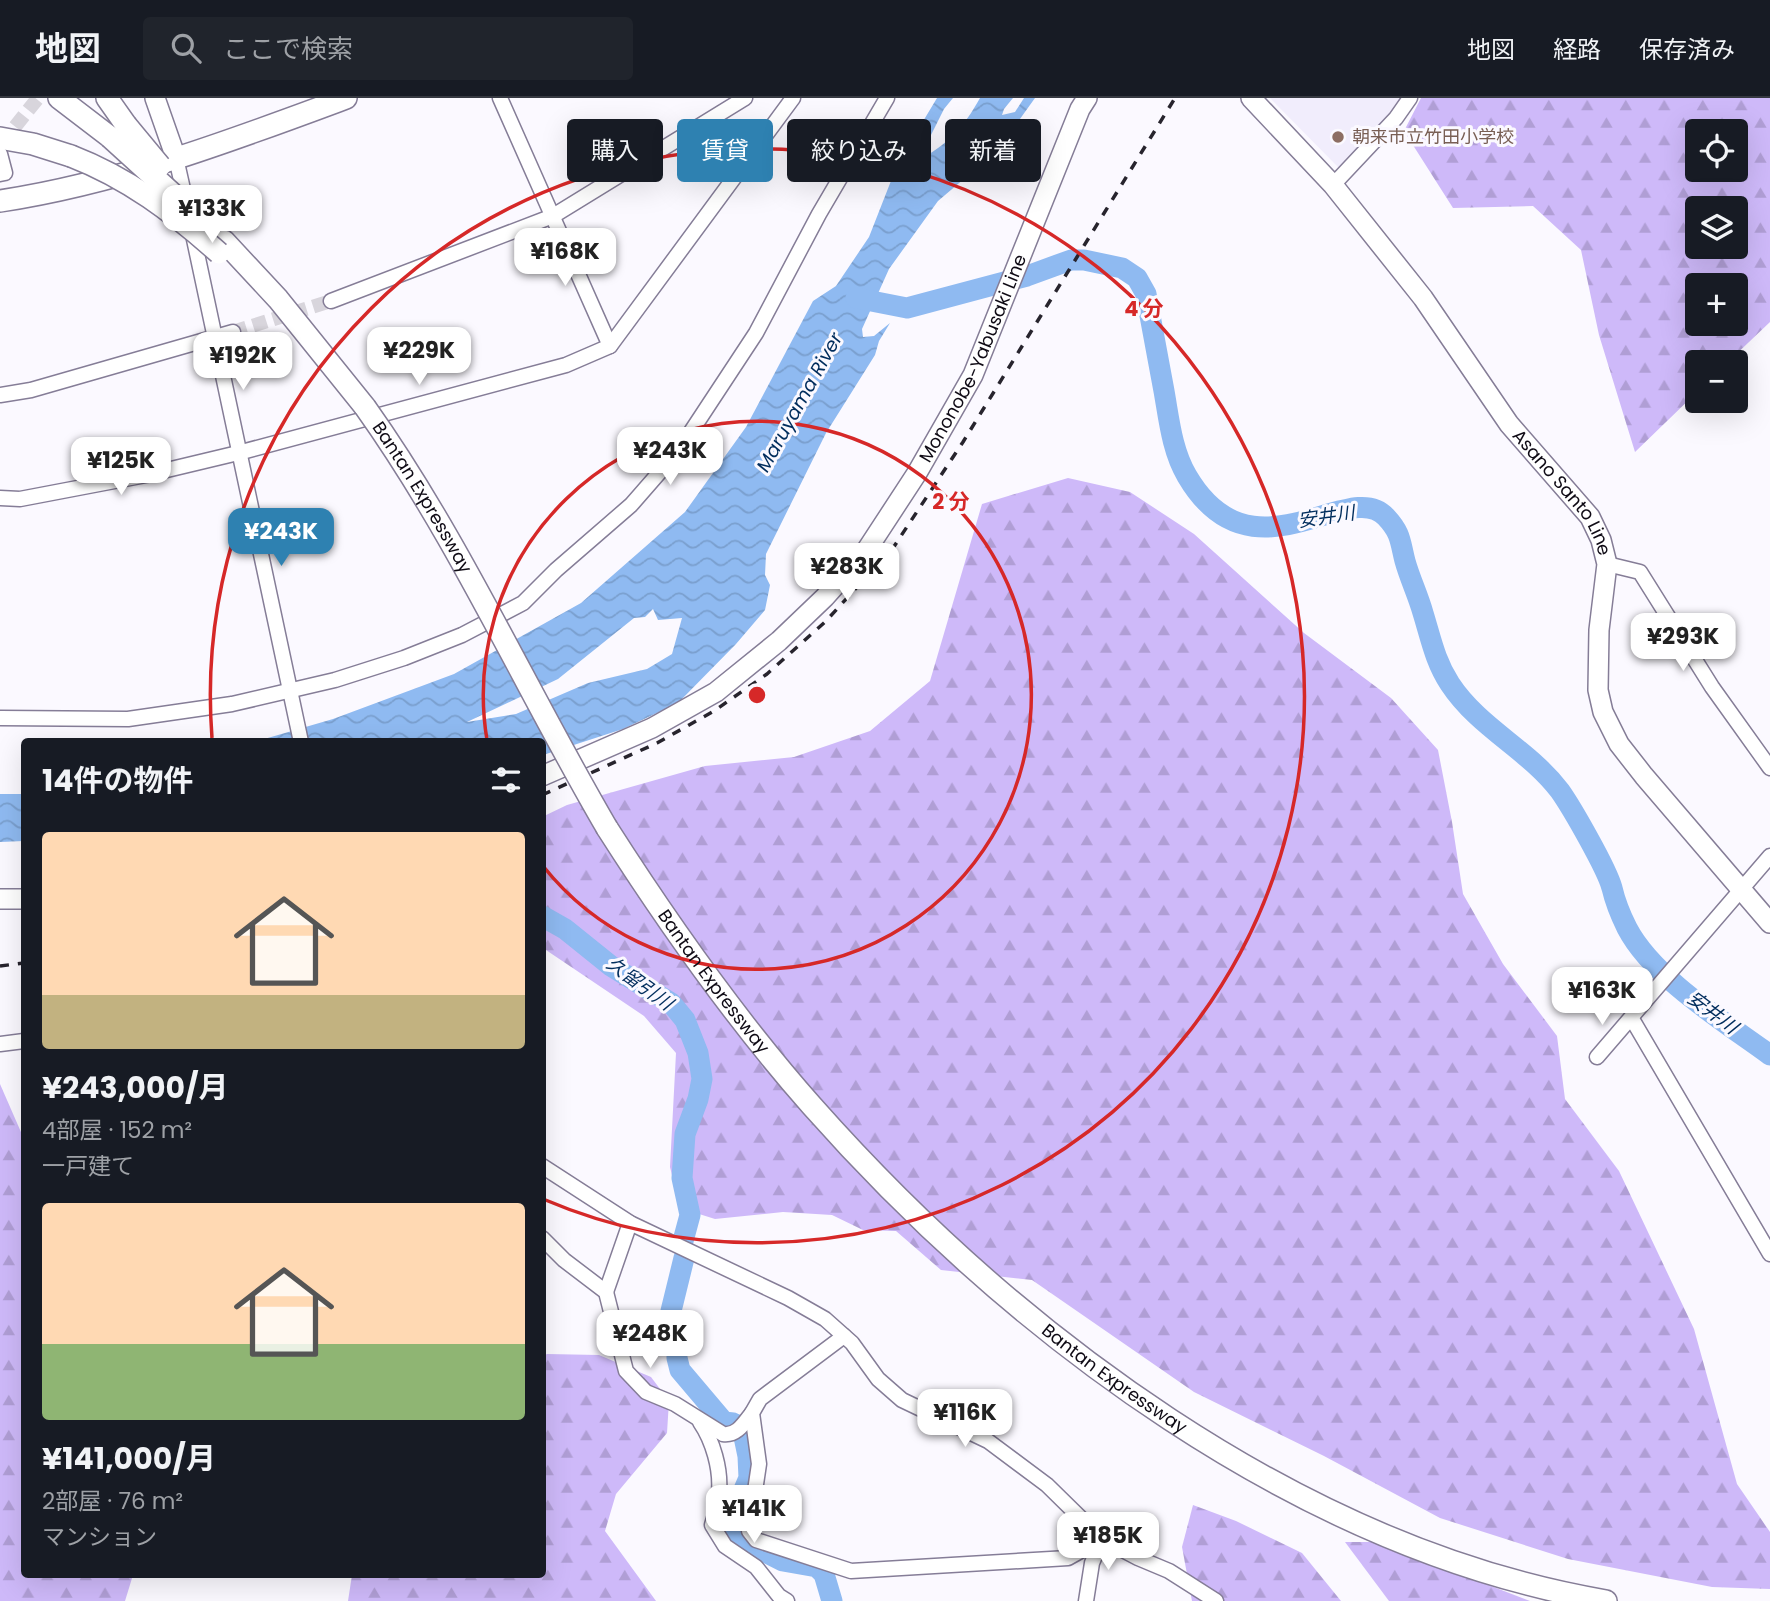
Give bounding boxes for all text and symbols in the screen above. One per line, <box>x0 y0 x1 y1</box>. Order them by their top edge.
search box <box>143 17 633 80</box>
text: 地図 <box>35 25 101 72</box>
icon: search <box>167 29 205 67</box>
text: ここで検索 <box>223 31 353 67</box>
text: 地図 <box>1467 33 1515 66</box>
text: 経路 <box>1553 33 1601 66</box>
text: 保存済み <box>1639 33 1735 66</box>
chip: 購入 <box>567 119 663 182</box>
chip: 賃貸 <box>677 119 773 182</box>
chip: 絞り込み <box>787 119 931 182</box>
chip: 新着 <box>945 119 1041 182</box>
map controls <box>1685 119 1748 413</box>
button: locate <box>1685 119 1748 182</box>
place label: 朝来市立竹田小学校 <box>1352 124 1514 149</box>
marker: 朝来市立竹田小学校 <box>1330 129 1346 145</box>
pin: ¥133K <box>163 186 261 245</box>
text: ¥133K <box>178 192 246 224</box>
button: layers <box>1685 196 1748 259</box>
pin: ¥168K <box>516 228 614 288</box>
text: ¥168K <box>530 235 600 267</box>
street label: Mononobe-Yabusaki Line <box>913 250 1032 467</box>
button: + <box>1685 273 1748 336</box>
text: 4 分 <box>1124 294 1164 323</box>
water label: Maruyama River <box>750 327 849 477</box>
pin: ¥229K <box>370 328 468 387</box>
pin: ¥192K <box>194 332 292 392</box>
text: ¥229K <box>383 334 455 366</box>
text: ¥192K <box>209 339 277 371</box>
button: − <box>1685 350 1748 413</box>
street label: Bantan Expressway <box>367 416 478 578</box>
street label: Asano Santo Line <box>1507 423 1617 558</box>
pin: ¥243K <box>621 428 719 487</box>
text: ¥243K <box>633 434 707 466</box>
pin: ¥125K <box>72 438 170 497</box>
text: ¥125K <box>87 444 155 476</box>
text: 2 分 <box>932 487 970 516</box>
water label: 安井川 <box>1296 499 1358 534</box>
pin: ¥243K <box>232 508 330 568</box>
text: ¥243K <box>244 515 318 547</box>
pin: ¥283K <box>798 544 896 603</box>
text: ¥283K <box>810 550 884 582</box>
pin: ¥293K <box>1634 614 1732 673</box>
text: ¥293K <box>1647 620 1719 652</box>
centre of rings <box>745 683 769 707</box>
text: 14件の物件 <box>42 759 194 802</box>
icon: filters <box>487 761 525 799</box>
icon: home <box>221 878 347 1004</box>
street label: Bantan Expressway <box>652 904 776 1059</box>
water label: 久留引川 <box>601 950 680 1018</box>
pin: ¥163K <box>1553 968 1651 1027</box>
text: ¥163K <box>1568 974 1636 1006</box>
water label: 安井川 <box>1682 984 1745 1042</box>
text: ¥243,000/月 <box>42 1066 229 1109</box>
text: 4部屋 · 152 m² <box>42 1114 192 1146</box>
text: 一戸建て <box>42 1150 134 1182</box>
icon: home <box>221 1249 347 1375</box>
pin: ¥248K <box>601 1310 699 1370</box>
text: ¥248K <box>612 1317 688 1349</box>
street label: Bantan Expressway <box>1037 1318 1192 1439</box>
pin: ¥116K <box>916 1390 1014 1449</box>
text: ¥116K <box>933 1396 997 1428</box>
text: ¥141,000/月 <box>42 1437 216 1480</box>
text: 2部屋 · 76 m² <box>42 1485 183 1517</box>
pin: ¥141K <box>705 1486 803 1545</box>
text: ¥141K <box>722 1492 786 1524</box>
pin: ¥185K <box>1059 1512 1157 1572</box>
text: ¥185K <box>1073 1519 1143 1551</box>
text: マンション <box>42 1521 157 1553</box>

